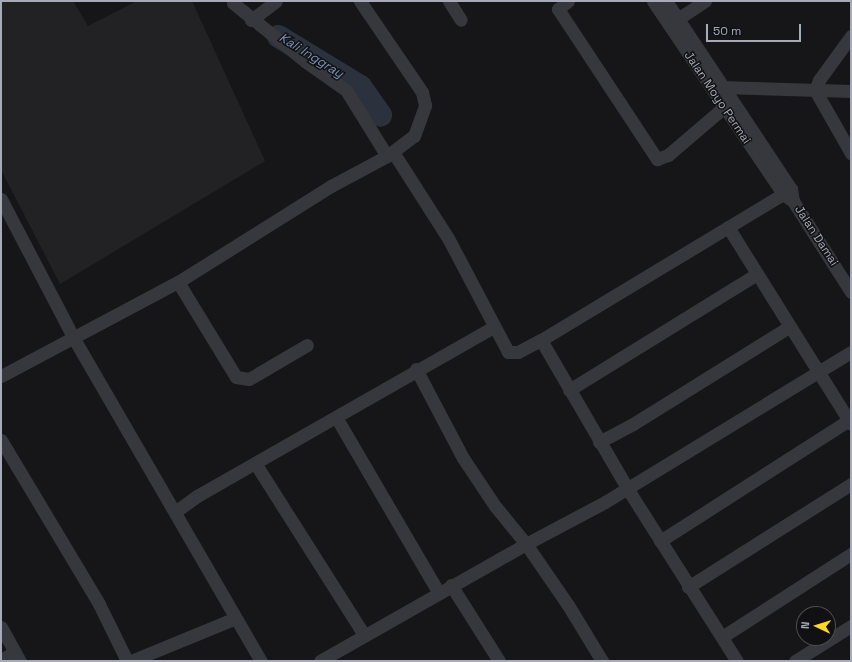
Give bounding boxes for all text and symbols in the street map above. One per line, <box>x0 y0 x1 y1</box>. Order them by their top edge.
scale bar <box>708 16 803 42</box>
text: 50 m <box>713 23 741 39</box>
water label: Kali Inggray <box>276 30 346 82</box>
street label: Jalan Moyo Permai <box>681 49 753 147</box>
street label: Jalan Damai <box>791 203 841 269</box>
north arrow <box>796 606 836 646</box>
text: N <box>798 621 812 629</box>

